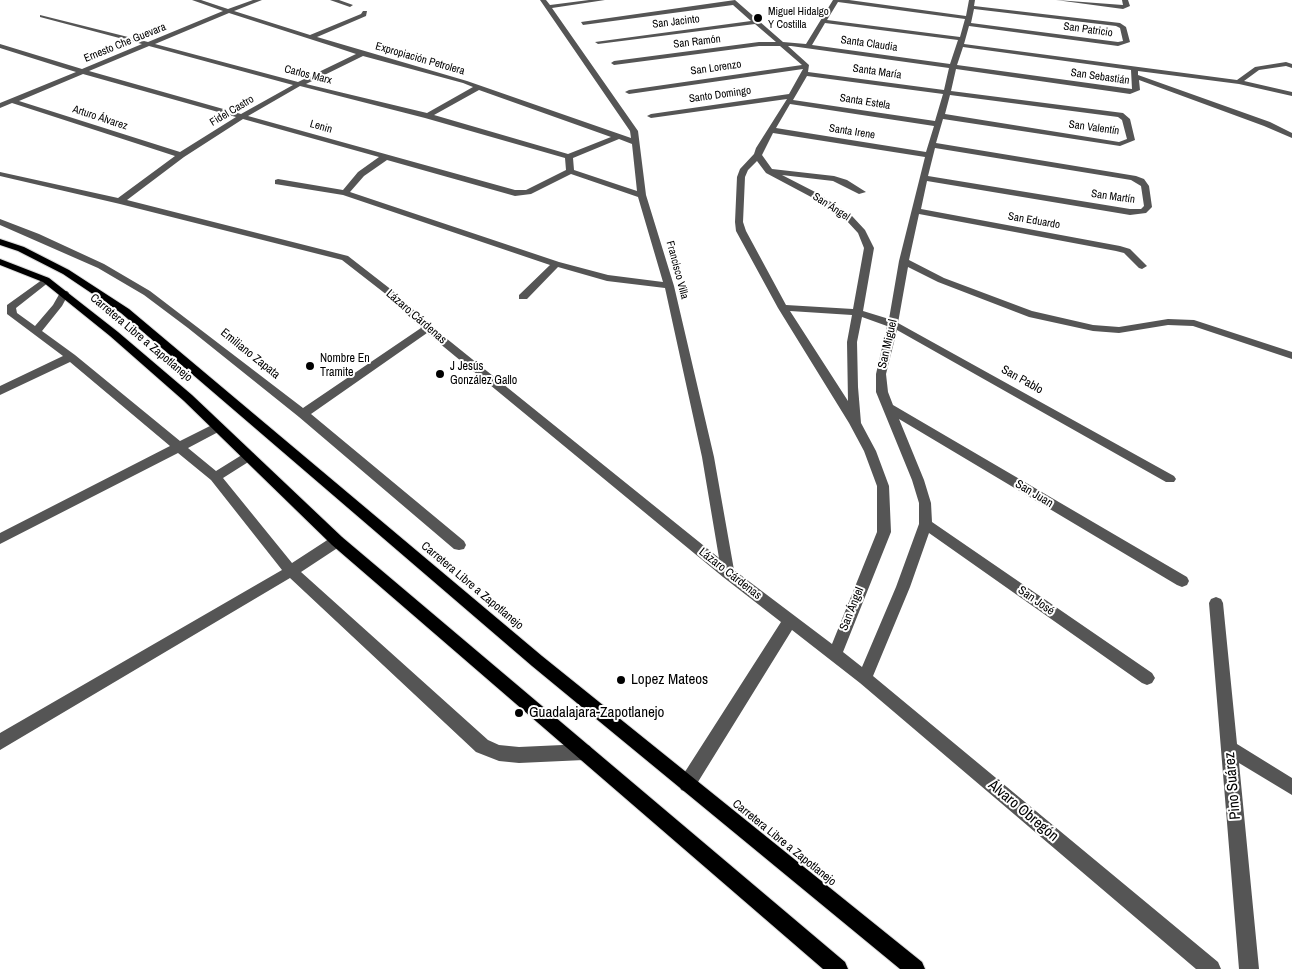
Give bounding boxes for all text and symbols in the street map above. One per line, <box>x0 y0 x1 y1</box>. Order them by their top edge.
place label: Miguel Hidalgo Y Costilla <box>768 5 829 31</box>
marker: Miguel Hidalgo Y Costilla <box>752 12 764 24</box>
street label: San Jacinto <box>652 13 700 31</box>
street label: San Patricio <box>1063 20 1113 40</box>
street label: Ernesto Che Guevara <box>82 21 168 65</box>
street label: San Ramón <box>673 33 721 51</box>
street label: Santa Claudia <box>840 33 898 55</box>
street label: Expropiación Petrolera <box>374 40 466 78</box>
street label: San Lorenzo <box>690 58 742 78</box>
street label: Santa María <box>852 62 902 82</box>
street label: Carlos Marx <box>283 63 333 87</box>
street label: San Sebastián <box>1070 66 1130 88</box>
street label: Santo Domingo <box>688 84 752 106</box>
street label: Santa Estela <box>839 91 891 113</box>
street label: Fidel Castro <box>208 93 256 129</box>
street label: Arturo Álvarez <box>71 103 129 133</box>
street label: Lenin <box>308 118 334 136</box>
street label: San Valentín <box>1068 118 1120 138</box>
street label: Santa Irene <box>828 122 876 142</box>
street label: San Martín <box>1090 187 1136 207</box>
street label: San Ángel <box>810 190 852 224</box>
street label: San Eduardo <box>1007 210 1061 232</box>
street label: Francisco Villa <box>663 240 691 300</box>
street label: Lázaro Cárdenas <box>383 287 449 347</box>
street label: Carretera Libre a Zapotlanejo <box>87 291 195 385</box>
street label: San Miguel <box>875 318 901 370</box>
street label: Emiliano Zapata <box>217 326 283 382</box>
place label: Nombre En Tramite <box>320 352 370 380</box>
marker: Nombre En Tramite <box>304 360 316 372</box>
place label: J Jesús González Gallo <box>450 360 517 388</box>
street label: San Pablo <box>999 363 1045 397</box>
marker: J Jesús González Gallo <box>434 368 446 380</box>
street label: San Juan <box>1012 477 1056 511</box>
street label: Carretera Libre a Zapotlanejo <box>418 539 526 633</box>
street label: Lázaro Cárdenas <box>696 545 764 603</box>
street label: San José <box>1015 583 1057 619</box>
street label: San Ángel <box>837 585 867 633</box>
place label: Lopez Mateos <box>631 671 708 689</box>
marker: Lopez Mateos <box>615 674 627 686</box>
place label: Guadalajara-Zapotlanejo <box>529 704 664 722</box>
marker: Guadalajara-Zapotlanejo <box>513 707 525 719</box>
street label: Pino Suárez <box>1221 751 1245 821</box>
street label: Álvaro Obregón <box>984 776 1062 846</box>
street label: Carretera Libre a Zapotlanejo <box>729 797 839 889</box>

